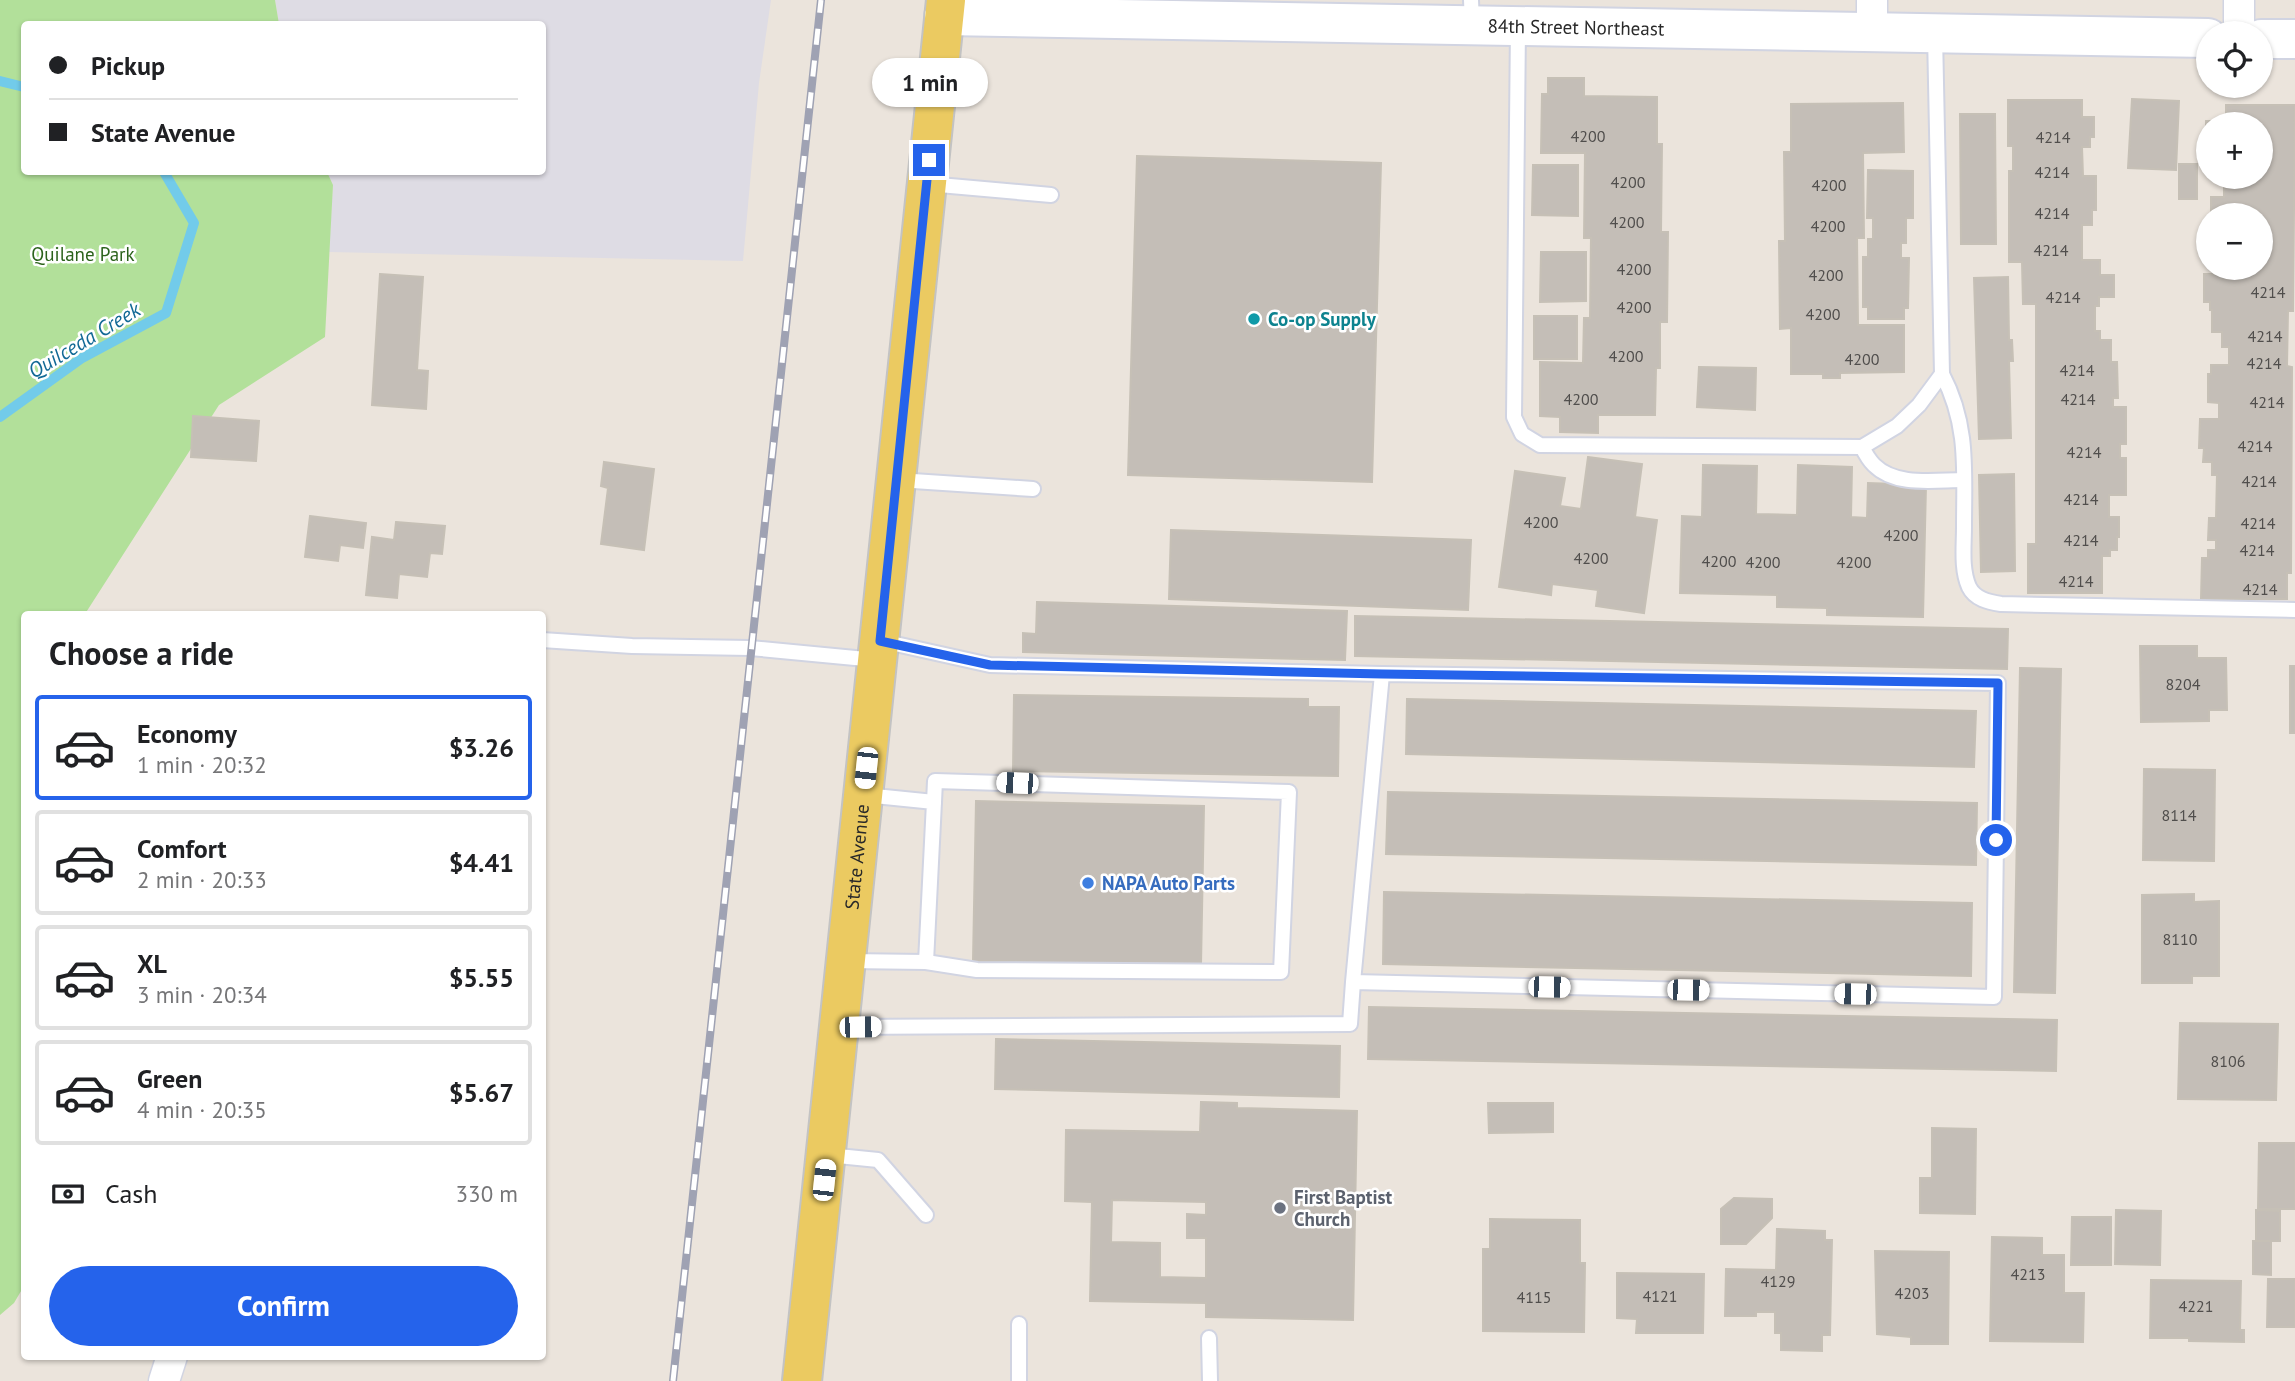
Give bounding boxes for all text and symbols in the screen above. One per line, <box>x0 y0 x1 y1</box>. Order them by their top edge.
street label: 84th Street Northeast <box>1487 13 1665 41</box>
map controls <box>2196 21 2273 280</box>
button: locate <box>2196 21 2273 98</box>
text: Pickup <box>91 49 165 82</box>
callout: 1 min <box>871 58 987 108</box>
text: 1 min <box>902 68 958 97</box>
button: + <box>2196 112 2273 189</box>
text: State Avenue <box>91 116 236 149</box>
house number: 4200 <box>1571 126 1606 146</box>
house number: 4214 <box>2036 127 2071 147</box>
route end <box>913 144 945 176</box>
house number: 4214 <box>2035 162 2070 182</box>
house number: 4200 <box>1611 172 1646 192</box>
house number: 4200 <box>1812 175 1847 195</box>
house number: 4214 <box>2035 203 2070 223</box>
button: − <box>2196 203 2273 280</box>
house number: 4200 <box>1610 212 1645 232</box>
house number: 4200 <box>1811 216 1846 236</box>
house number: 4214 <box>2034 240 2069 260</box>
park label: Quilane Park <box>31 242 135 266</box>
house number: 4200 <box>1617 259 1652 279</box>
house number: 4200 <box>1809 265 1844 285</box>
house number: 4214 <box>2251 282 2286 302</box>
house number: 4214 <box>2046 287 2081 307</box>
water label: Quilceda Creek <box>23 295 147 384</box>
house number: 4200 <box>1617 297 1652 317</box>
house number: 4200 <box>1806 304 1841 324</box>
place label: Co-op Supply <box>1268 307 1377 331</box>
marker: Co-op Supply <box>1246 311 1262 327</box>
house number: 4214 <box>2248 326 2283 346</box>
house number: 4200 <box>1609 346 1644 366</box>
house number: 4200 <box>1845 349 1880 369</box>
house number: 4214 <box>2247 353 2282 373</box>
house number: 4214 <box>2060 360 2095 380</box>
house number: 4200 <box>1564 389 1599 409</box>
house number: 4214 <box>2061 389 2096 409</box>
house number: 4214 <box>2250 392 2285 412</box>
house number: 4214 <box>2238 436 2273 456</box>
house number: 4214 <box>2067 442 2102 462</box>
house number: 4214 <box>2242 471 2277 491</box>
house number: 4214 <box>2064 489 2099 509</box>
house number: 4200 <box>1524 512 1559 532</box>
house number: 4214 <box>2241 513 2276 533</box>
house number: 4200 <box>1884 525 1919 545</box>
house number: 4214 <box>2064 530 2099 550</box>
house number: 4214 <box>2240 540 2275 560</box>
house number: 4200 <box>1574 548 1609 568</box>
house number: 4200 <box>1702 551 1737 571</box>
house number: 4200 <box>1746 552 1781 572</box>
house number: 4200 <box>1837 552 1872 572</box>
house number: 4214 <box>2059 571 2094 591</box>
house number: 4214 <box>2243 579 2278 599</box>
text: Choose a ride <box>49 632 234 674</box>
house number: 8204 <box>2166 674 2201 694</box>
icon: car <box>53 716 116 779</box>
text: Economy <box>137 717 237 750</box>
text: $3.26 <box>449 731 514 764</box>
car <box>854 746 879 790</box>
text: 1 min · 20:32 <box>137 750 267 779</box>
car <box>996 772 1039 794</box>
street label: State Avenue <box>839 803 874 911</box>
house number: 8114 <box>2162 805 2197 825</box>
route start <box>1980 824 2012 856</box>
icon: car <box>53 831 116 894</box>
text: Comfort <box>137 832 227 865</box>
text: $4.41 <box>449 846 514 879</box>
text: 2 min · 20:33 <box>137 865 267 894</box>
place label: NAPA Auto Parts <box>1102 871 1235 895</box>
marker: NAPA Auto Parts <box>1080 875 1096 891</box>
house number: 8110 <box>2163 929 2198 949</box>
icon: car <box>53 946 116 1009</box>
text: XL <box>137 947 167 980</box>
text: $5.55 <box>449 961 514 994</box>
car <box>1528 976 1571 998</box>
car <box>1667 979 1710 1001</box>
text: 3 min · 20:34 <box>137 980 267 1009</box>
car <box>1834 983 1877 1005</box>
car <box>839 1016 882 1038</box>
house number: 8106 <box>2211 1051 2245 1071</box>
icon: car <box>53 1061 116 1124</box>
text: Green <box>137 1062 202 1095</box>
text: $5.67 <box>449 1076 514 1109</box>
text: 4 min · 20:35 <box>137 1095 267 1124</box>
car <box>812 1158 837 1202</box>
icon: cash <box>49 1175 87 1213</box>
text: Cash <box>105 1177 157 1210</box>
text: 330 m <box>456 1179 518 1208</box>
place label: First Baptist Church <box>1294 1185 1393 1231</box>
marker: First Baptist Church <box>1272 1200 1288 1216</box>
house number: 4213 <box>2011 1264 2045 1284</box>
button: Confirm <box>49 1266 518 1346</box>
house number: 4129 <box>1761 1271 1795 1291</box>
house number: 4203 <box>1895 1283 1929 1303</box>
house number: 4121 <box>1643 1286 1677 1306</box>
house number: 4115 <box>1517 1287 1551 1307</box>
house number: 4221 <box>2179 1296 2213 1316</box>

